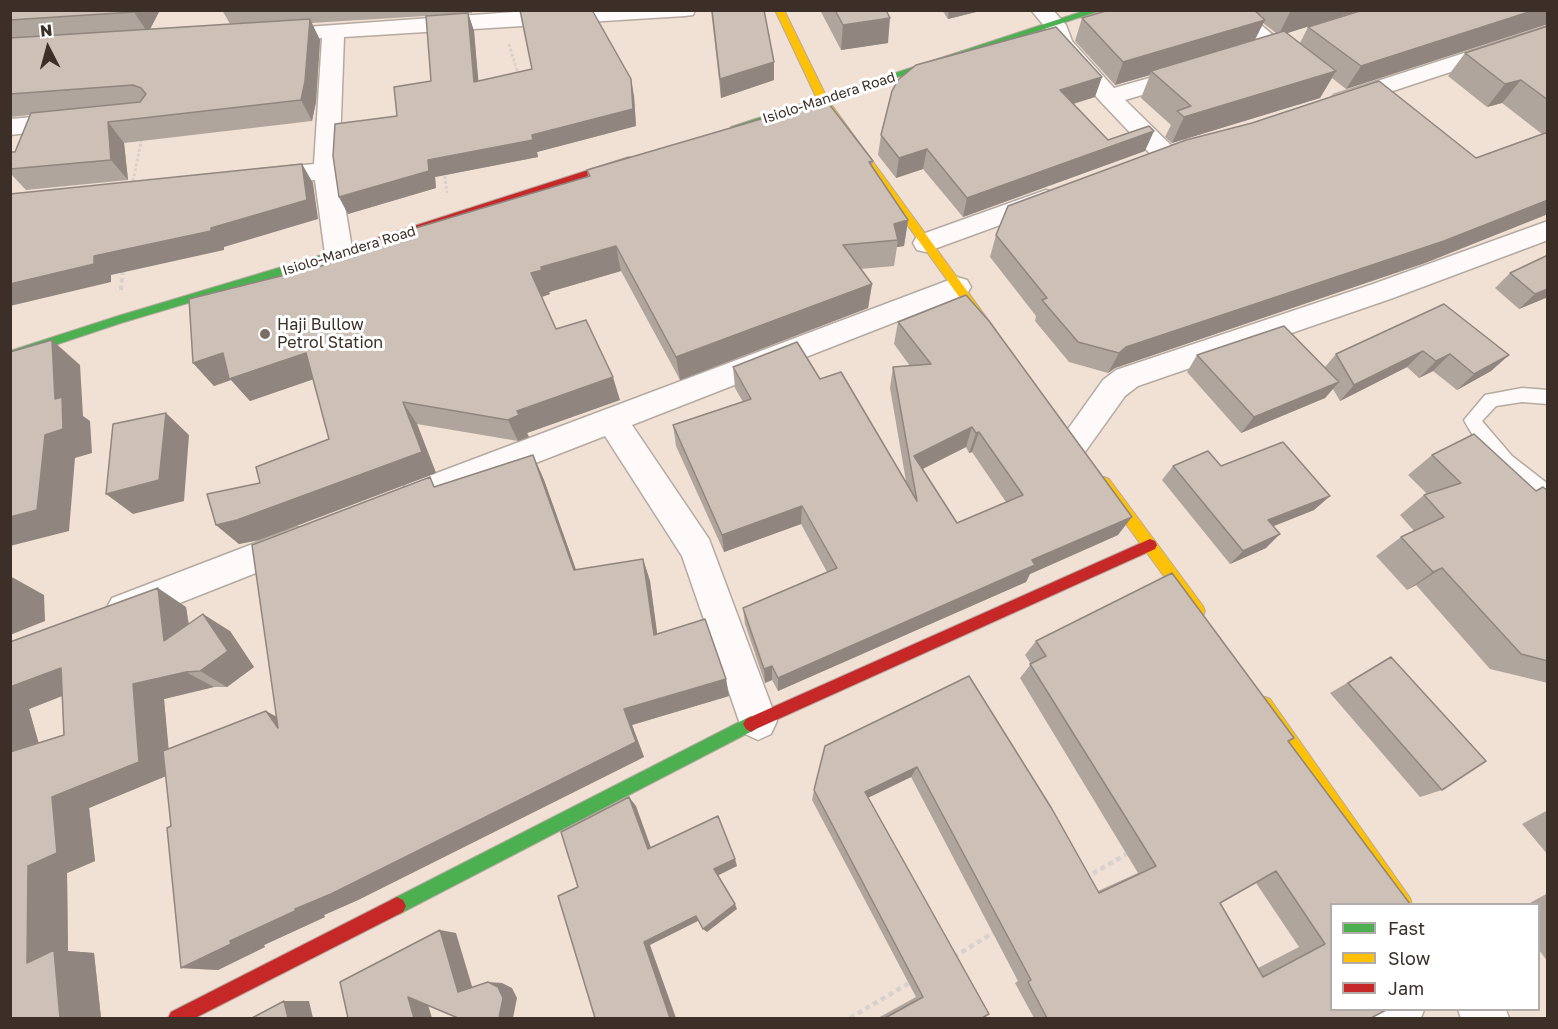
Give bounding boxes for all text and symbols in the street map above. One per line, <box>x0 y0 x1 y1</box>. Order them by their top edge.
north arrow <box>18 18 78 78</box>
text: N <box>39 20 53 41</box>
street label: Isiolo-Mandera Road <box>761 69 897 127</box>
street label: Isiolo-Mandera Road <box>280 223 418 279</box>
place label: Haji Bullow Petrol Station <box>277 315 383 353</box>
marker: Haji Bullow Petrol Station <box>258 327 272 341</box>
legend <box>1330 903 1540 1011</box>
text: Fast <box>1388 917 1425 939</box>
text: Slow <box>1388 947 1430 969</box>
text: Jam <box>1388 977 1424 999</box>

